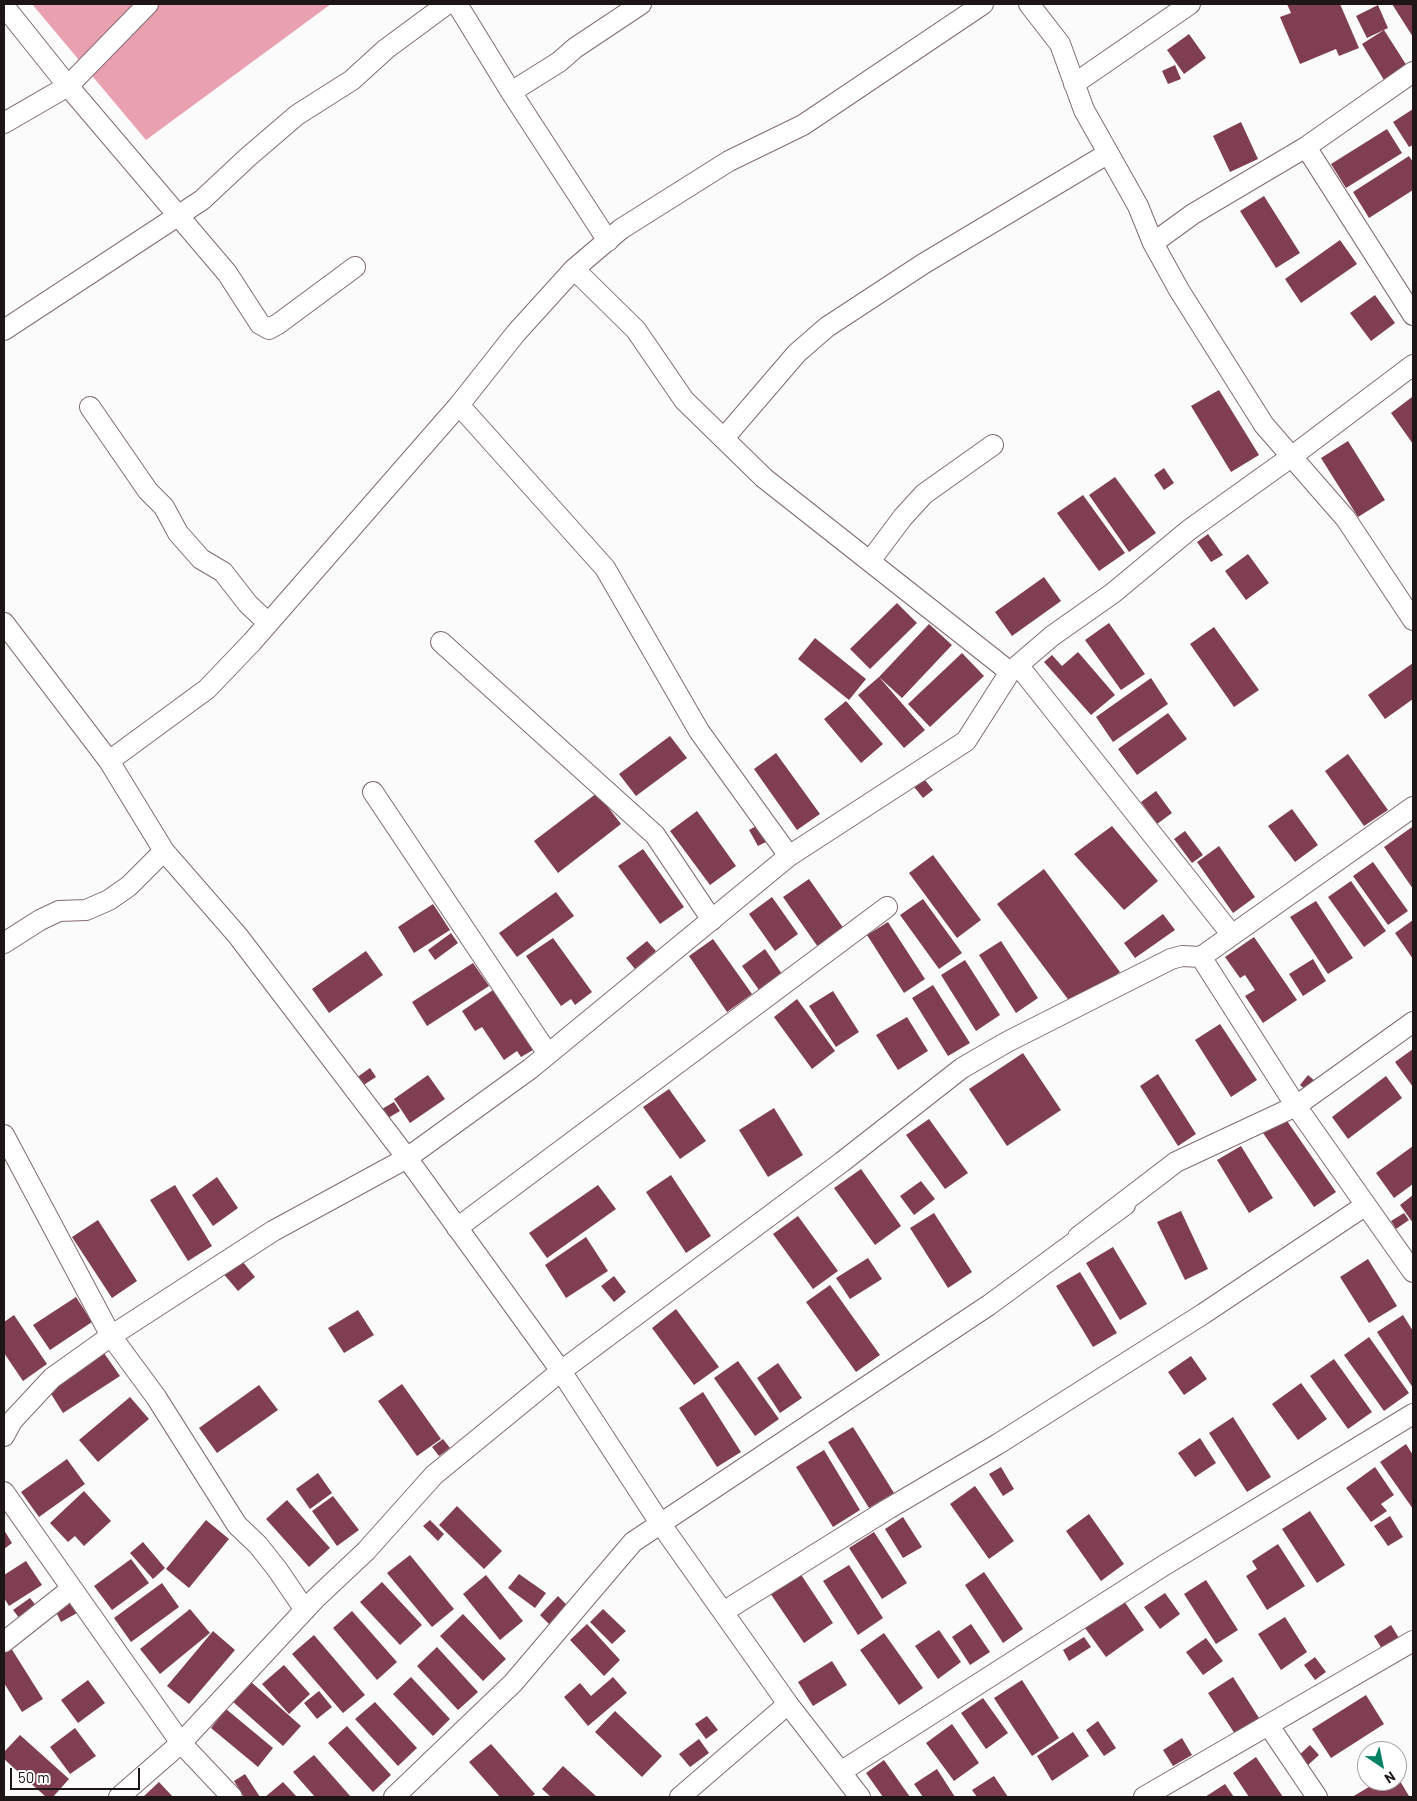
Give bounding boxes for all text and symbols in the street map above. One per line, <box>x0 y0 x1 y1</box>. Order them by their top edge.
north arrow <box>1357 1741 1407 1791</box>
scale bar <box>12 1758 142 1790</box>
text: 50 m <box>18 1768 50 1786</box>
text: N <box>1381 1768 1399 1788</box>

